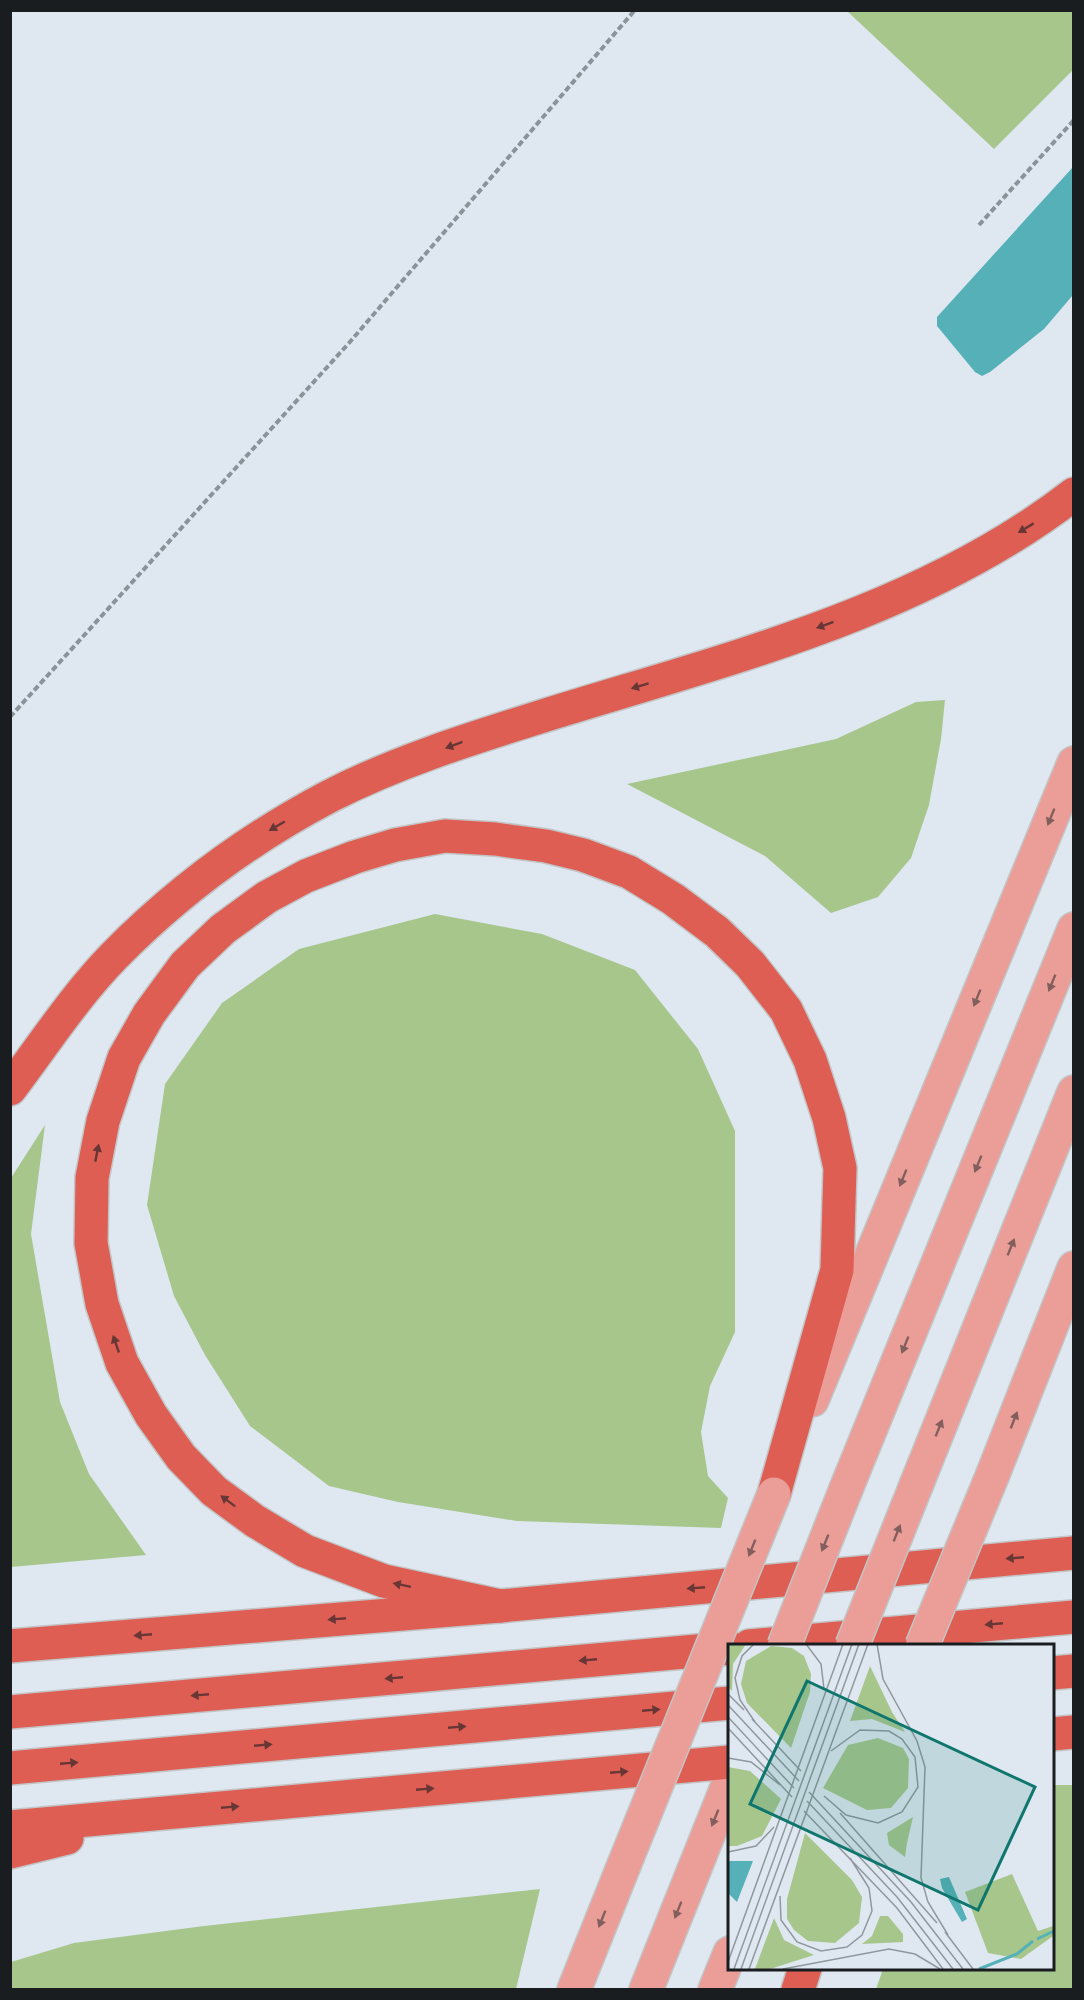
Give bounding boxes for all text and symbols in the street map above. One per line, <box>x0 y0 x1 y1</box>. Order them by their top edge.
one-way arrow <box>1018 522 1034 533</box>
one-way arrow <box>816 620 834 630</box>
one-way arrow <box>631 682 649 691</box>
one-way arrow <box>445 741 463 750</box>
one-way arrow <box>1046 809 1056 827</box>
one-way arrow <box>268 821 285 831</box>
one-way arrow <box>1046 974 1056 992</box>
one-way arrow <box>972 989 981 1007</box>
one-way arrow <box>93 1143 102 1162</box>
one-way arrow <box>973 1155 982 1173</box>
one-way arrow <box>898 1170 908 1188</box>
one-way arrow <box>1007 1238 1016 1256</box>
one-way arrow <box>111 1335 120 1353</box>
one-way arrow <box>900 1336 910 1354</box>
one-way arrow <box>1009 1410 1019 1428</box>
one-way arrow <box>935 1419 944 1437</box>
one-way arrow <box>220 1495 235 1507</box>
one-way arrow <box>893 1524 902 1542</box>
one-way arrow <box>820 1535 830 1553</box>
one-way arrow <box>747 1539 756 1557</box>
one-way arrow <box>1006 1553 1025 1563</box>
one-way arrow <box>392 1580 411 1589</box>
one-way arrow <box>686 1583 705 1593</box>
one-way arrow <box>328 1614 347 1624</box>
one-way arrow <box>985 1619 1004 1629</box>
one-way arrow <box>133 1631 152 1640</box>
inset map <box>728 1644 1054 1970</box>
one-way arrow <box>579 1655 598 1665</box>
one-way arrow <box>384 1673 403 1683</box>
one-way arrow <box>190 1690 209 1700</box>
one-way arrow <box>642 1705 661 1715</box>
one-way arrow <box>448 1723 467 1732</box>
one-way arrow <box>254 1740 273 1750</box>
one-way arrow <box>59 1758 78 1768</box>
one-way arrow <box>609 1767 628 1777</box>
one-way arrow <box>415 1784 434 1794</box>
one-way arrow <box>221 1802 240 1812</box>
one-way arrow <box>710 1809 719 1827</box>
one-way arrow <box>673 1901 682 1919</box>
one-way arrow <box>597 1911 607 1929</box>

